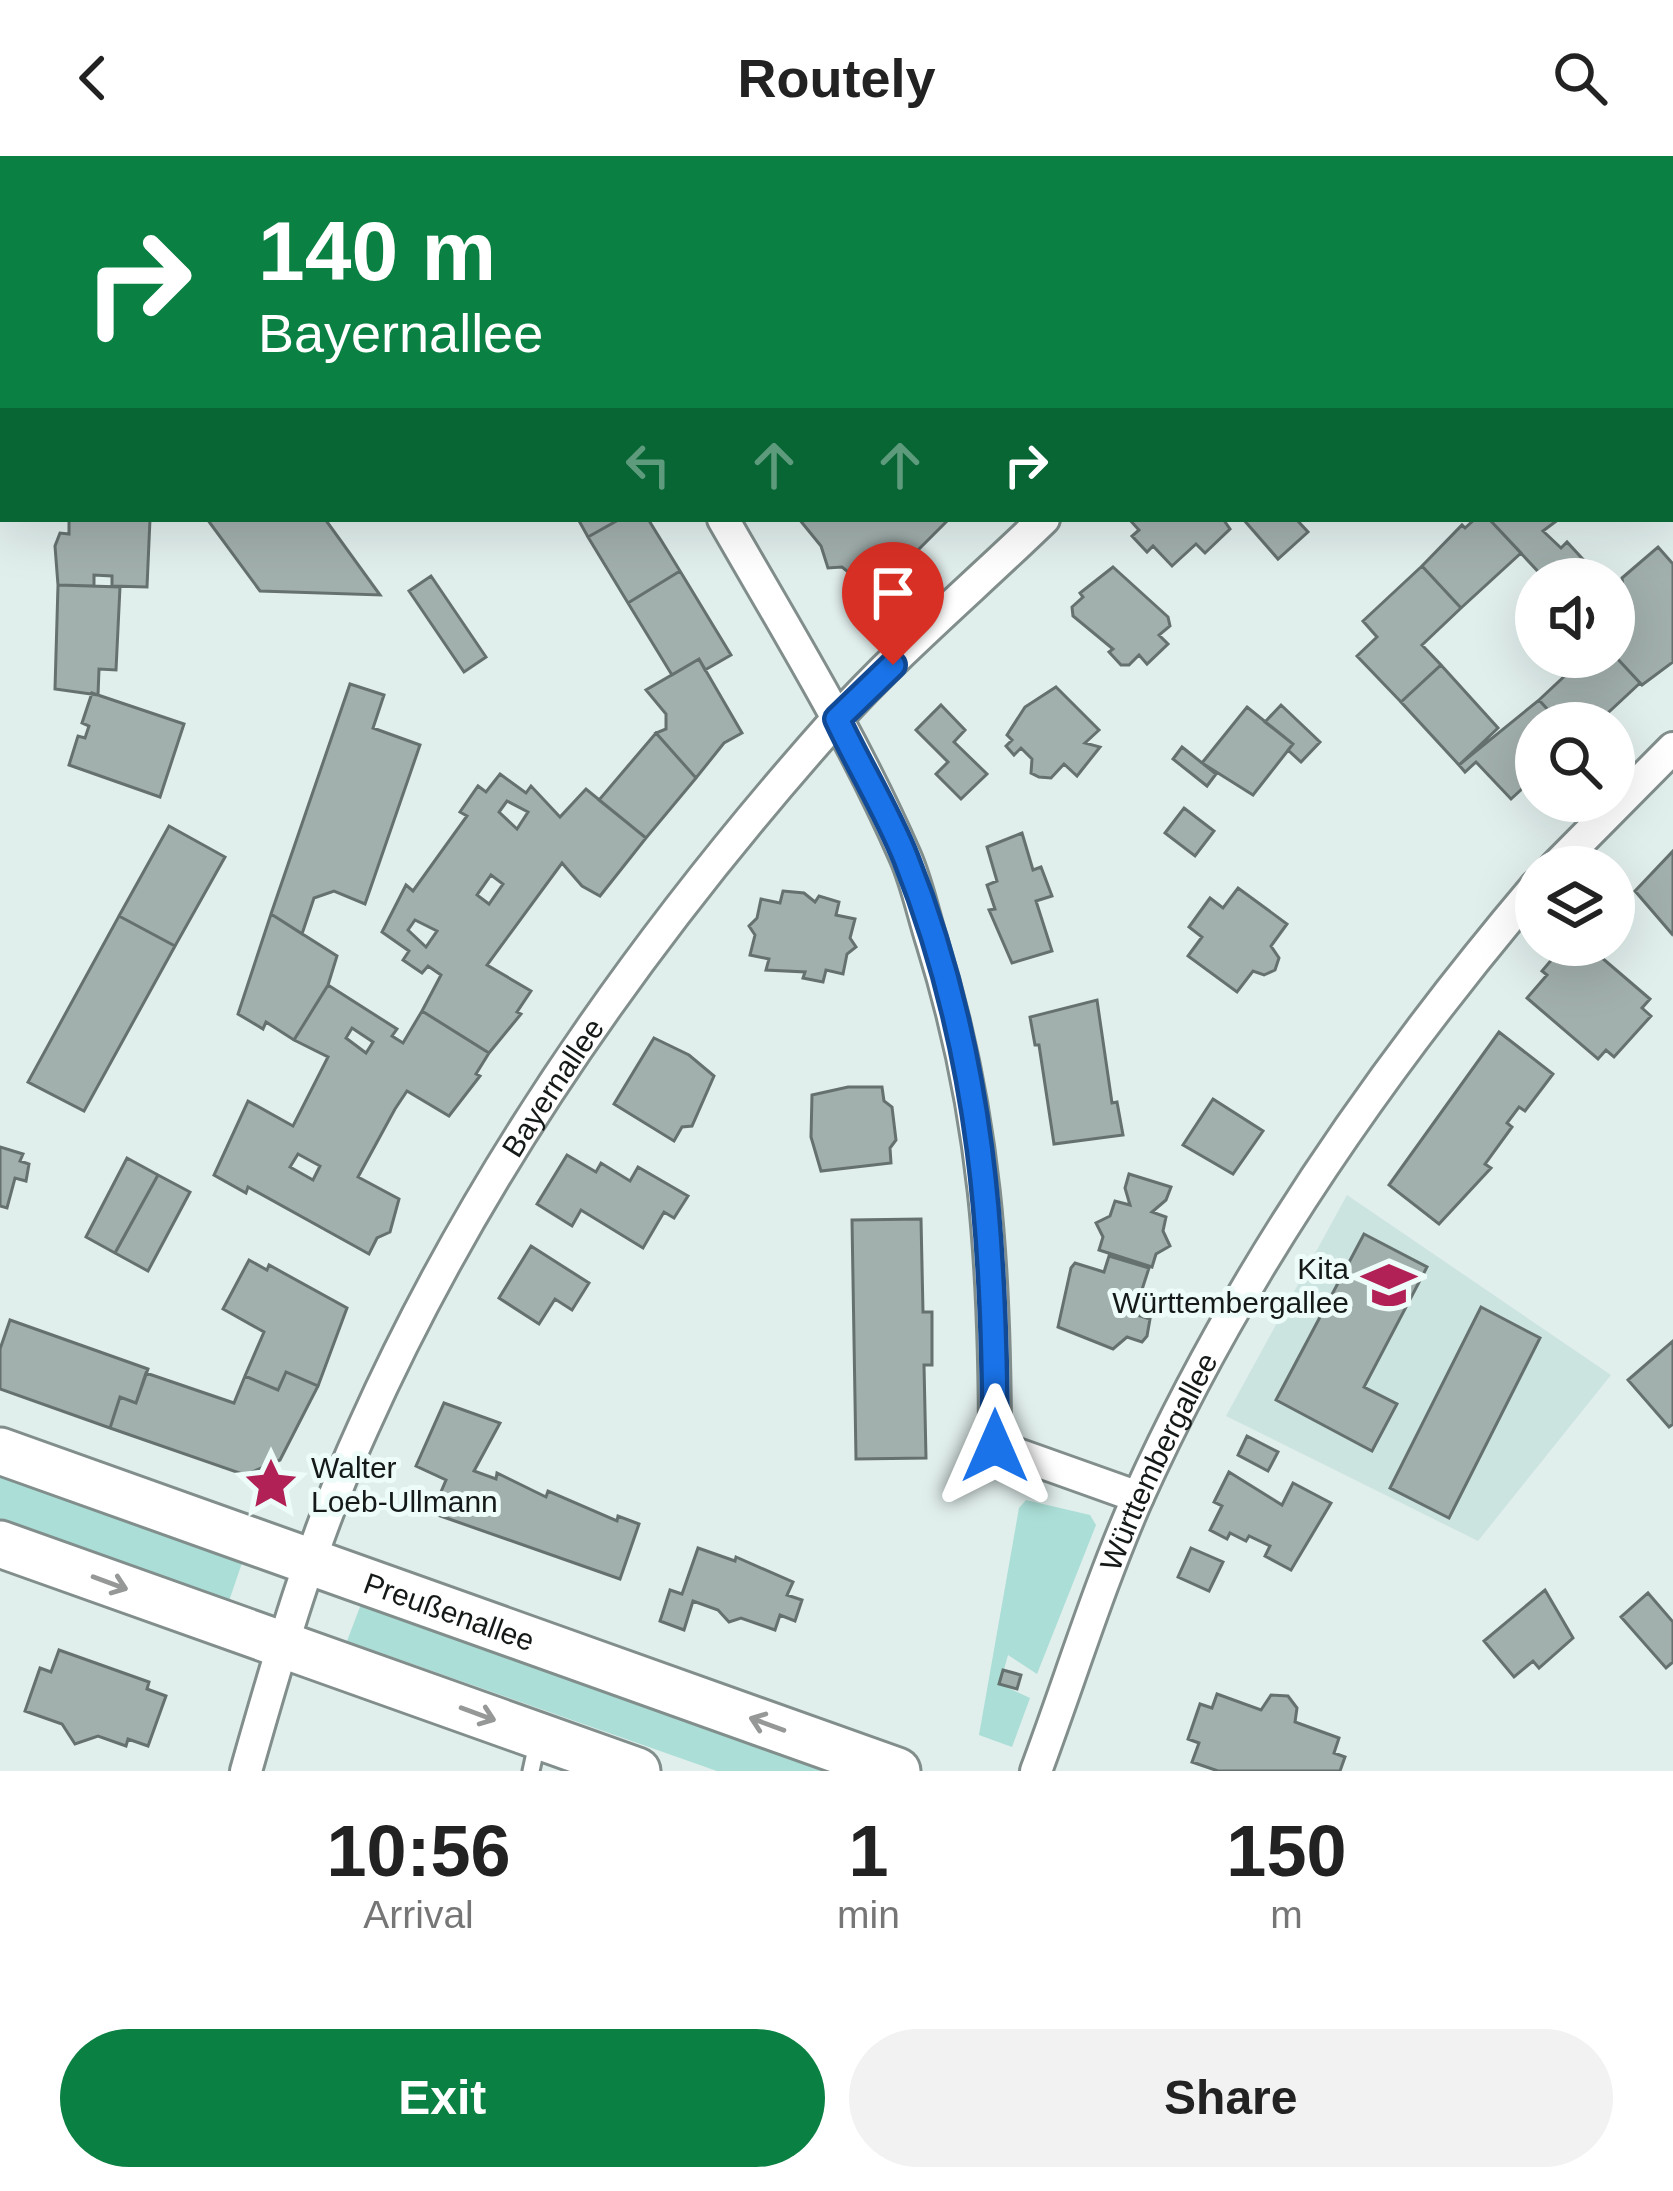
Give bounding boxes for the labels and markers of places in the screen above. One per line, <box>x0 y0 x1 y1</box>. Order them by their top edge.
pin <box>842 542 944 665</box>
place label: Kita Württembergallee <box>1112 1252 1349 1319</box>
school or university icon: Kita Württembergallee <box>1360 1256 1418 1314</box>
place label: Walter Loeb-Ullmann <box>311 1451 498 1518</box>
place icon: Walter Loeb-Ullmann <box>242 1455 300 1513</box>

